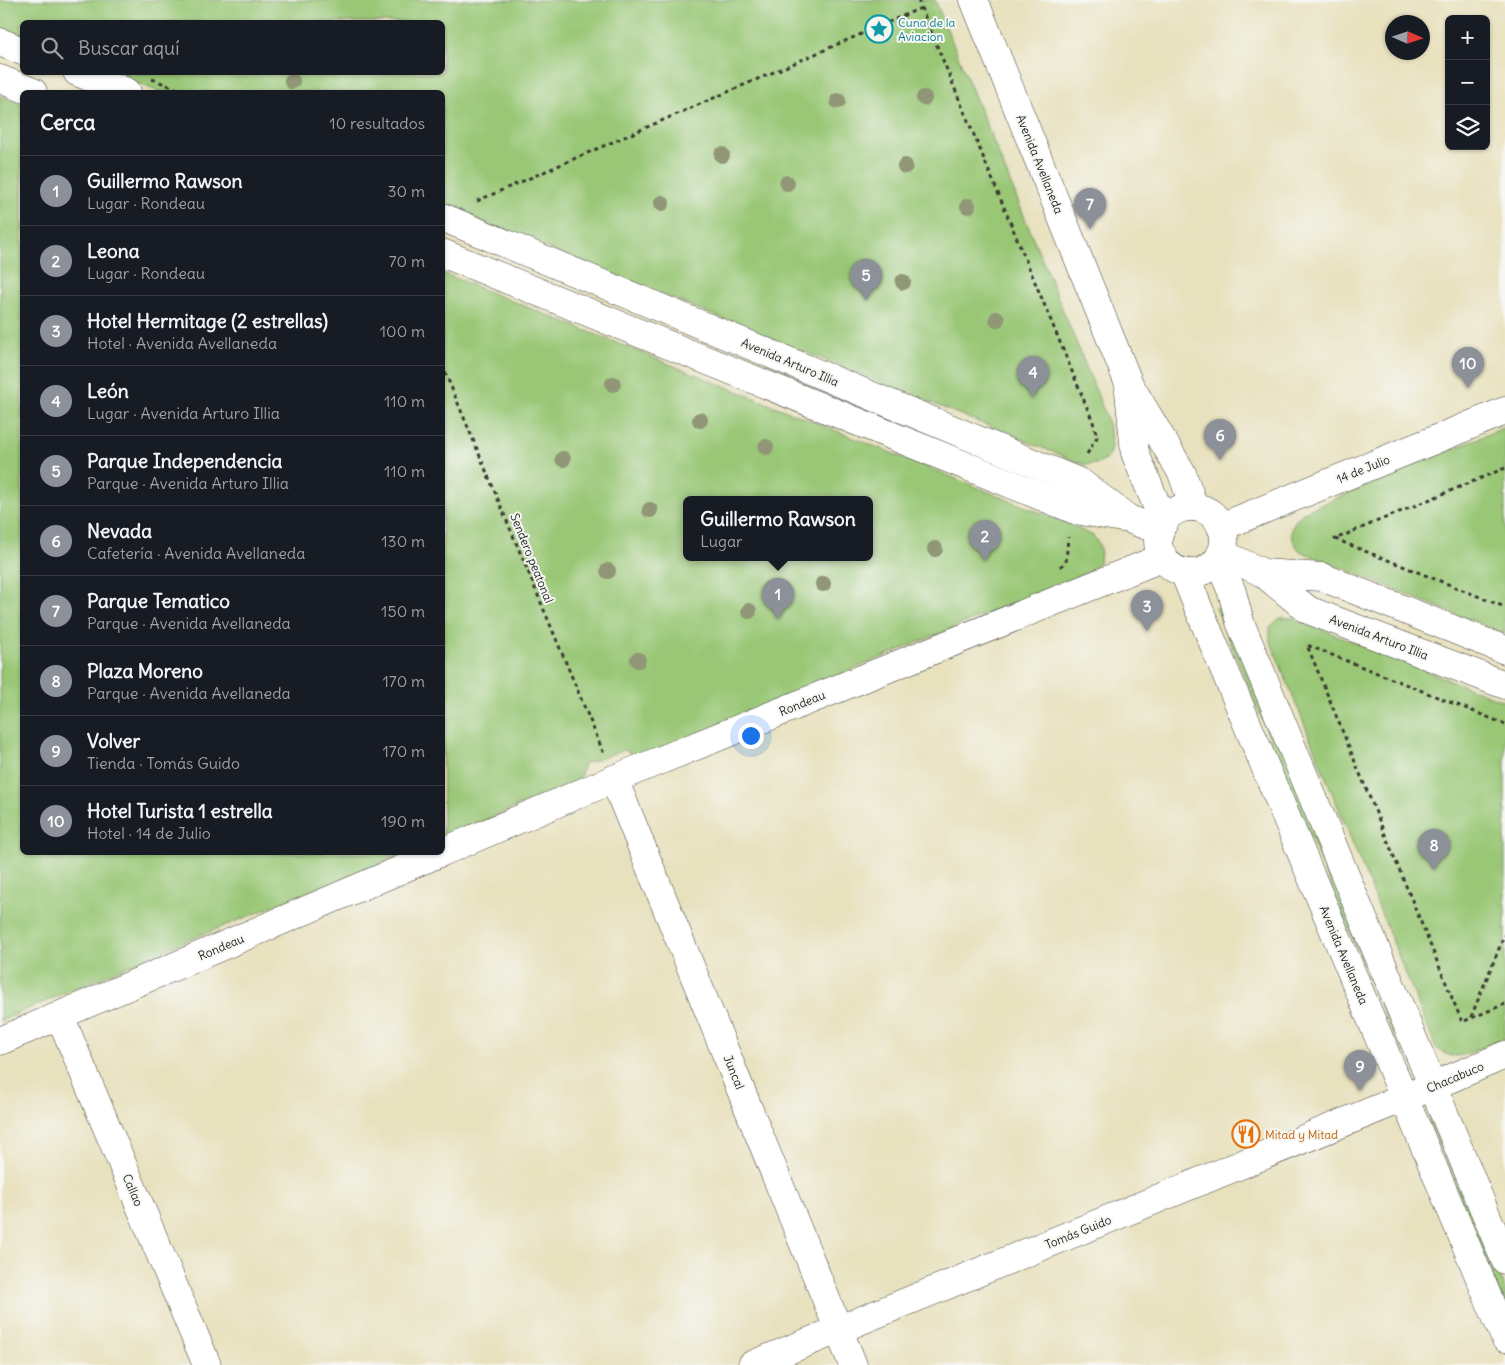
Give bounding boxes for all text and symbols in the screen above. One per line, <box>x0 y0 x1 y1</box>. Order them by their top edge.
place icon: Cuna de la Aviacion <box>864 14 894 44</box>
place label: Cuna de la Aviacion <box>898 15 955 44</box>
north arrow <box>1385 15 1430 60</box>
map controls <box>1445 15 1490 150</box>
button: + <box>1445 15 1490 60</box>
search box <box>20 20 445 75</box>
icon: search <box>38 34 66 62</box>
text: Buscar aquí <box>78 36 179 60</box>
button: − <box>1445 60 1490 105</box>
button: layers <box>1445 105 1490 150</box>
text: Cerca <box>40 109 95 136</box>
street label: Avenida Avellaneda <box>1013 112 1067 216</box>
text: 10 resultados <box>329 113 425 133</box>
text: Guillermo Rawson <box>87 169 243 193</box>
text: 1 <box>53 181 59 201</box>
text: 30 m <box>388 181 425 201</box>
pin: 7 <box>1074 188 1106 229</box>
text: Lugar · Rondeau <box>87 193 205 213</box>
text: Leona <box>87 239 140 263</box>
text: 2 <box>52 251 60 271</box>
text: 70 m <box>389 251 425 271</box>
pin: 5 <box>850 259 882 300</box>
text: Lugar · Rondeau <box>87 263 205 283</box>
text: Hotel Hermitage (2 estrellas) <box>87 309 328 333</box>
text: 3 <box>51 321 61 341</box>
text: 100 m <box>380 321 425 341</box>
text: Hotel · Avenida Avellaneda <box>87 333 277 353</box>
street label: Avenida Arturo Illia <box>739 335 841 389</box>
pin: 10 <box>1452 347 1484 388</box>
pin: 4 <box>1017 356 1049 397</box>
text: León <box>87 379 129 403</box>
text: 4 <box>51 391 61 411</box>
text: 110 m <box>384 391 425 411</box>
text: Lugar · Avenida Arturo Illia <box>87 403 280 423</box>
pin: 6 <box>1204 419 1236 460</box>
text: Parque Independencia <box>87 449 282 473</box>
street label: 14 de Julio <box>1334 451 1392 486</box>
text: 5 <box>51 461 61 481</box>
text: 110 m <box>384 461 425 481</box>
text: Parque · Avenida Arturo Illia <box>87 473 289 493</box>
popup <box>683 496 873 561</box>
text: Guillermo Rawson <box>700 507 856 531</box>
street label: Sendero peatonal <box>507 511 557 605</box>
text: Nevada <box>87 519 152 543</box>
pin: 2 <box>969 520 1001 561</box>
text: 6 <box>51 531 61 551</box>
text: 130 m <box>381 531 425 551</box>
text: Lugar <box>700 531 743 551</box>
text: Cafetería · Avenida Avellaneda <box>87 543 305 563</box>
pin: 1 <box>762 578 794 619</box>
text: Parque Tematico <box>87 589 230 613</box>
pin: 3 <box>1131 590 1163 631</box>
text: 7 <box>52 601 60 621</box>
text: 150 m <box>381 601 425 621</box>
street label: Avenida Arturo Illia <box>1328 611 1431 663</box>
text: Parque · Avenida Avellaneda <box>87 613 291 633</box>
text: Plaza Moreno <box>87 659 203 683</box>
text: 8 <box>51 671 61 691</box>
text: 170 m <box>382 671 425 691</box>
text: Parque · Avenida Avellaneda <box>87 683 291 703</box>
street label: Rondeau <box>777 687 827 719</box>
your location <box>738 723 764 749</box>
text: Volver <box>87 729 140 753</box>
text: 9 <box>51 741 61 761</box>
text: 170 m <box>382 741 425 761</box>
text: Tienda · Tomás Guido <box>87 753 240 773</box>
text: Hotel Turista 1 estrella <box>87 799 273 823</box>
text: 10 <box>48 811 64 831</box>
text: 190 m <box>381 811 425 831</box>
text: Hotel · 14 de Julio <box>87 823 211 843</box>
pin: 8 <box>1418 829 1450 870</box>
street label: Avenida Avellaneda <box>1316 903 1372 1007</box>
street label: Rondeau <box>196 931 246 963</box>
pin: 9 <box>1344 1050 1376 1091</box>
street label: Juncal <box>720 1053 748 1091</box>
street label: Chacabuco <box>1424 1058 1486 1096</box>
restaurant icon: Mitad y Mitad <box>1231 1119 1261 1149</box>
place label: Mitad y Mitad <box>1265 1127 1338 1142</box>
street label: Callao <box>120 1172 147 1209</box>
street label: Tomás Guido <box>1043 1212 1114 1252</box>

